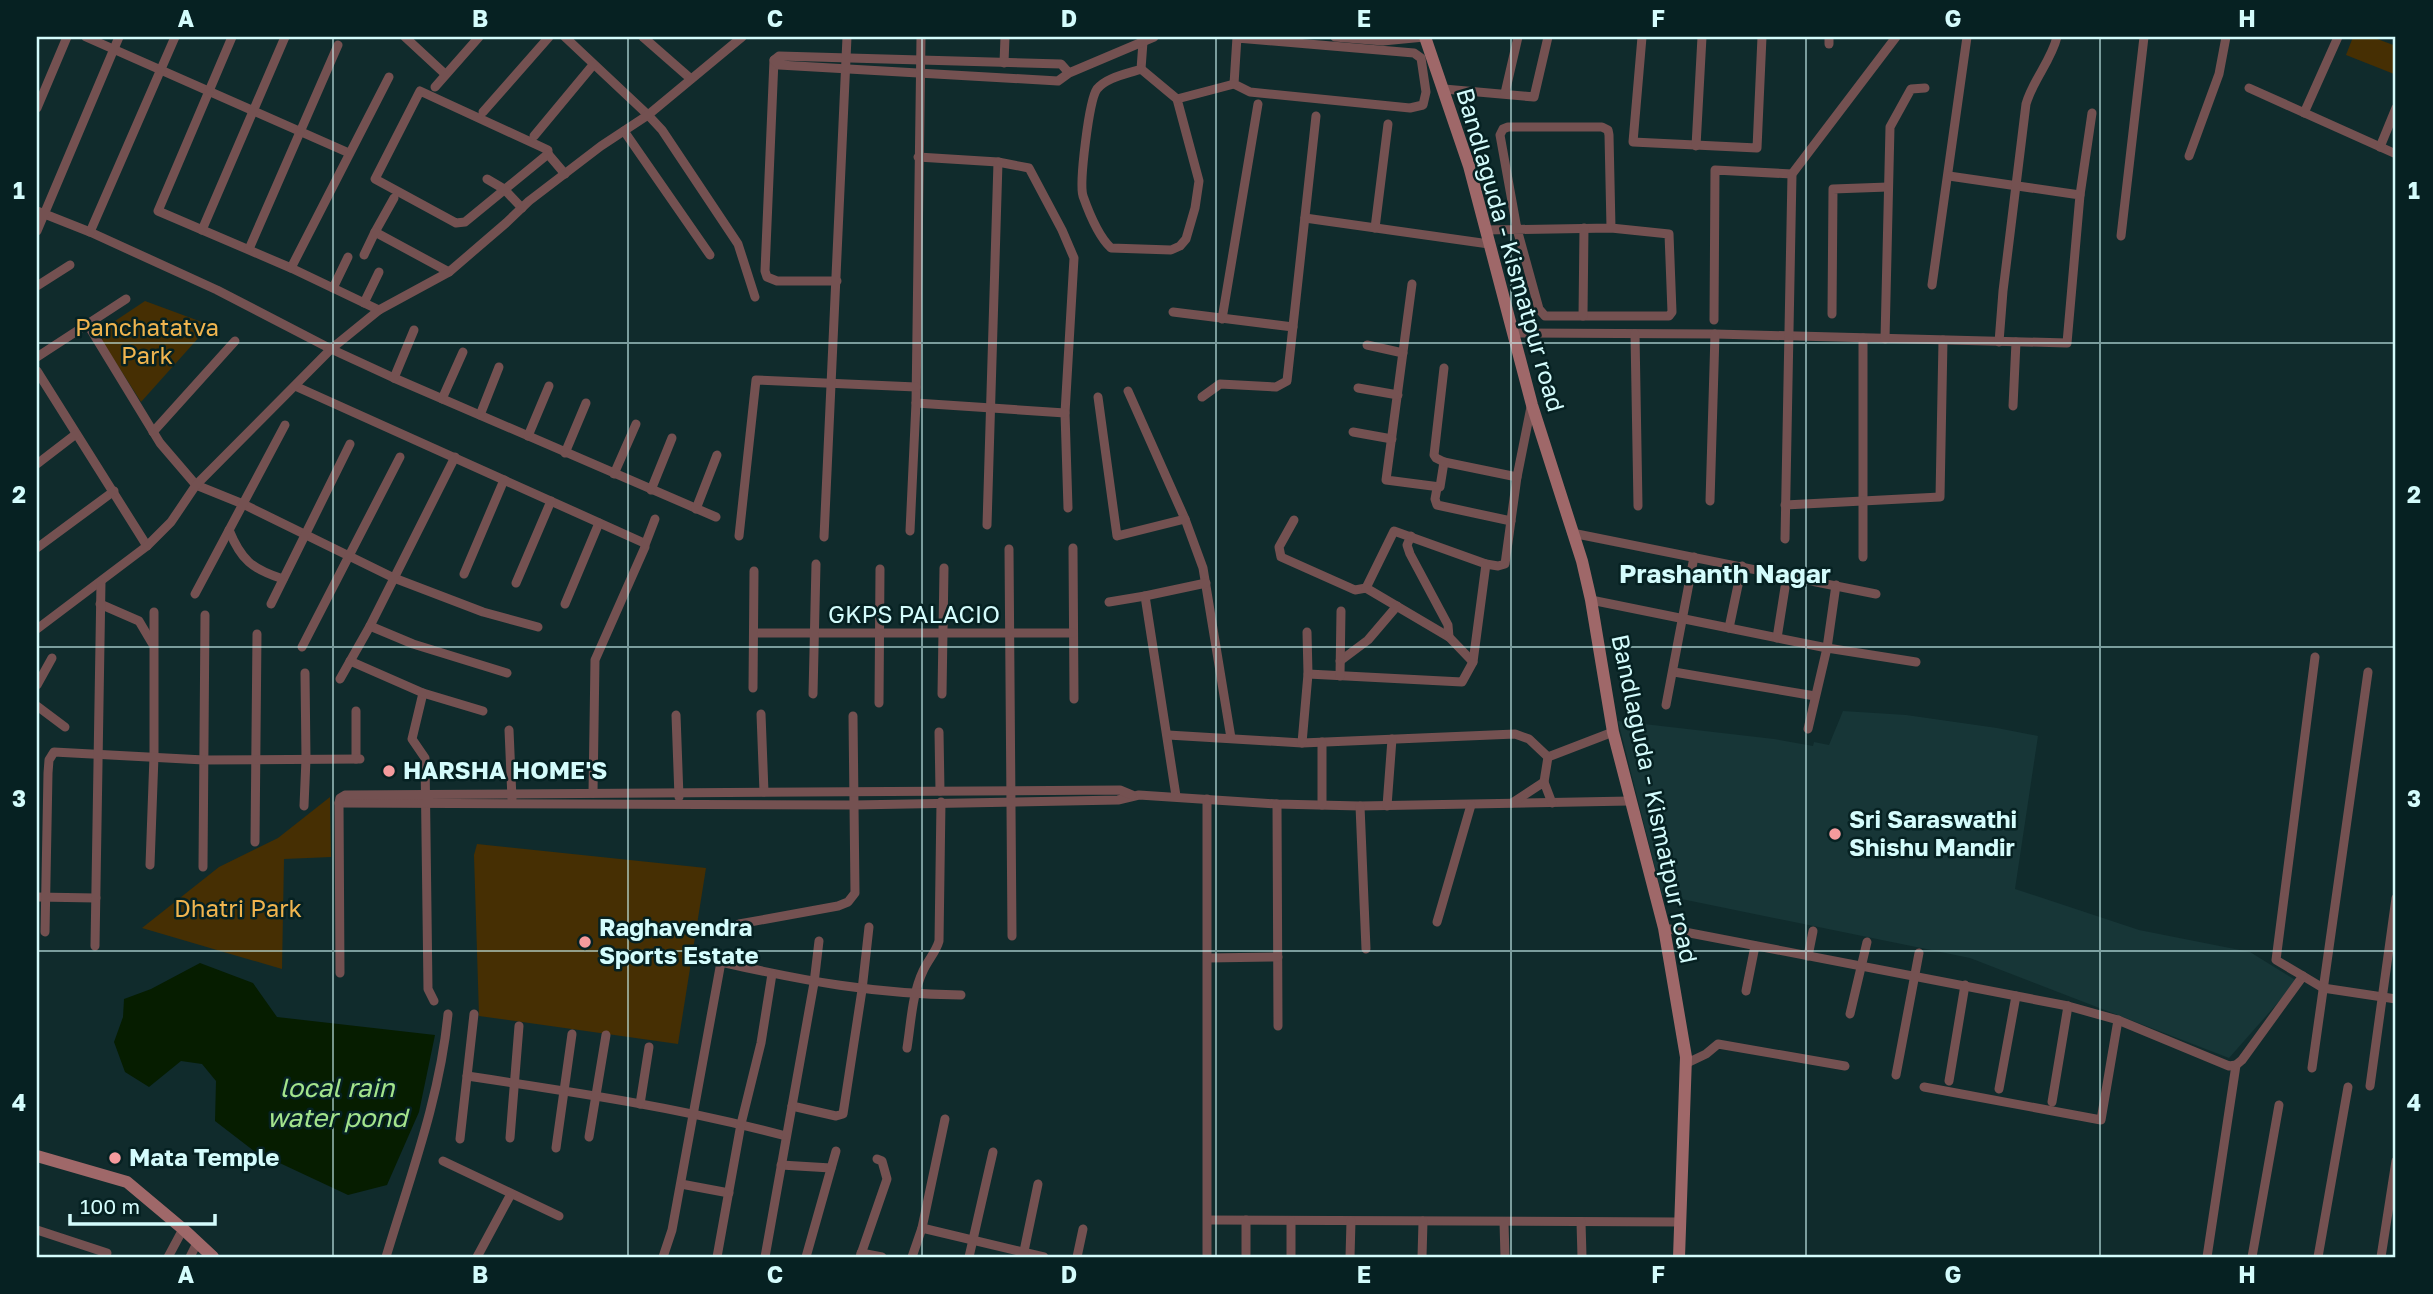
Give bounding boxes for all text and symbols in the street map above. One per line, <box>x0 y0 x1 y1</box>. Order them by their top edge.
text: A <box>178 4 195 32</box>
text: B <box>472 4 488 32</box>
text: C <box>767 4 783 32</box>
text: D <box>1061 4 1077 32</box>
text: E <box>1357 4 1371 32</box>
text: F <box>1651 4 1665 32</box>
text: G <box>1945 4 1961 32</box>
text: H <box>2238 4 2256 32</box>
street label: Bandlaguda - Kismatpur road <box>1451 84 1572 415</box>
text: 1 <box>13 176 25 204</box>
text: 1 <box>2408 176 2420 204</box>
park label: Panchatatva Park <box>75 312 219 369</box>
text: 2 <box>12 480 26 508</box>
text: 2 <box>2407 480 2421 508</box>
district label: Prashanth Nagar <box>1619 558 1831 589</box>
street label: GKPS PALACIO <box>828 599 1000 628</box>
street label: Bandlaguda - Kismatpur road <box>1606 632 1705 966</box>
place label: HARSHA HOME'S <box>403 755 607 784</box>
marker: HARSHA HOME'S <box>381 763 397 779</box>
text: 3 <box>12 784 26 812</box>
text: 3 <box>2407 784 2421 812</box>
place label: Sri Saraswathi Shishu Mandir <box>1849 804 2017 861</box>
marker: Sri Saraswathi Shishu Mandir <box>1827 826 1843 842</box>
park label: Dhatri Park <box>174 893 302 922</box>
place label: Raghavendra Sports Estate <box>599 912 759 969</box>
marker: Raghavendra Sports Estate <box>577 934 593 950</box>
water label: local rain water pond <box>267 1072 410 1133</box>
text: 4 <box>12 1088 26 1116</box>
text: 4 <box>2407 1088 2421 1116</box>
place label: Mata Temple <box>129 1142 279 1171</box>
marker: Mata Temple <box>107 1150 123 1166</box>
scale bar <box>70 1182 215 1226</box>
text: 100 m <box>80 1193 140 1219</box>
text: A <box>178 1260 195 1288</box>
text: B <box>472 1260 488 1288</box>
text: C <box>767 1260 783 1288</box>
text: D <box>1061 1260 1077 1288</box>
text: E <box>1357 1260 1371 1288</box>
text: F <box>1651 1260 1665 1288</box>
text: G <box>1945 1260 1961 1288</box>
text: H <box>2238 1260 2256 1288</box>

